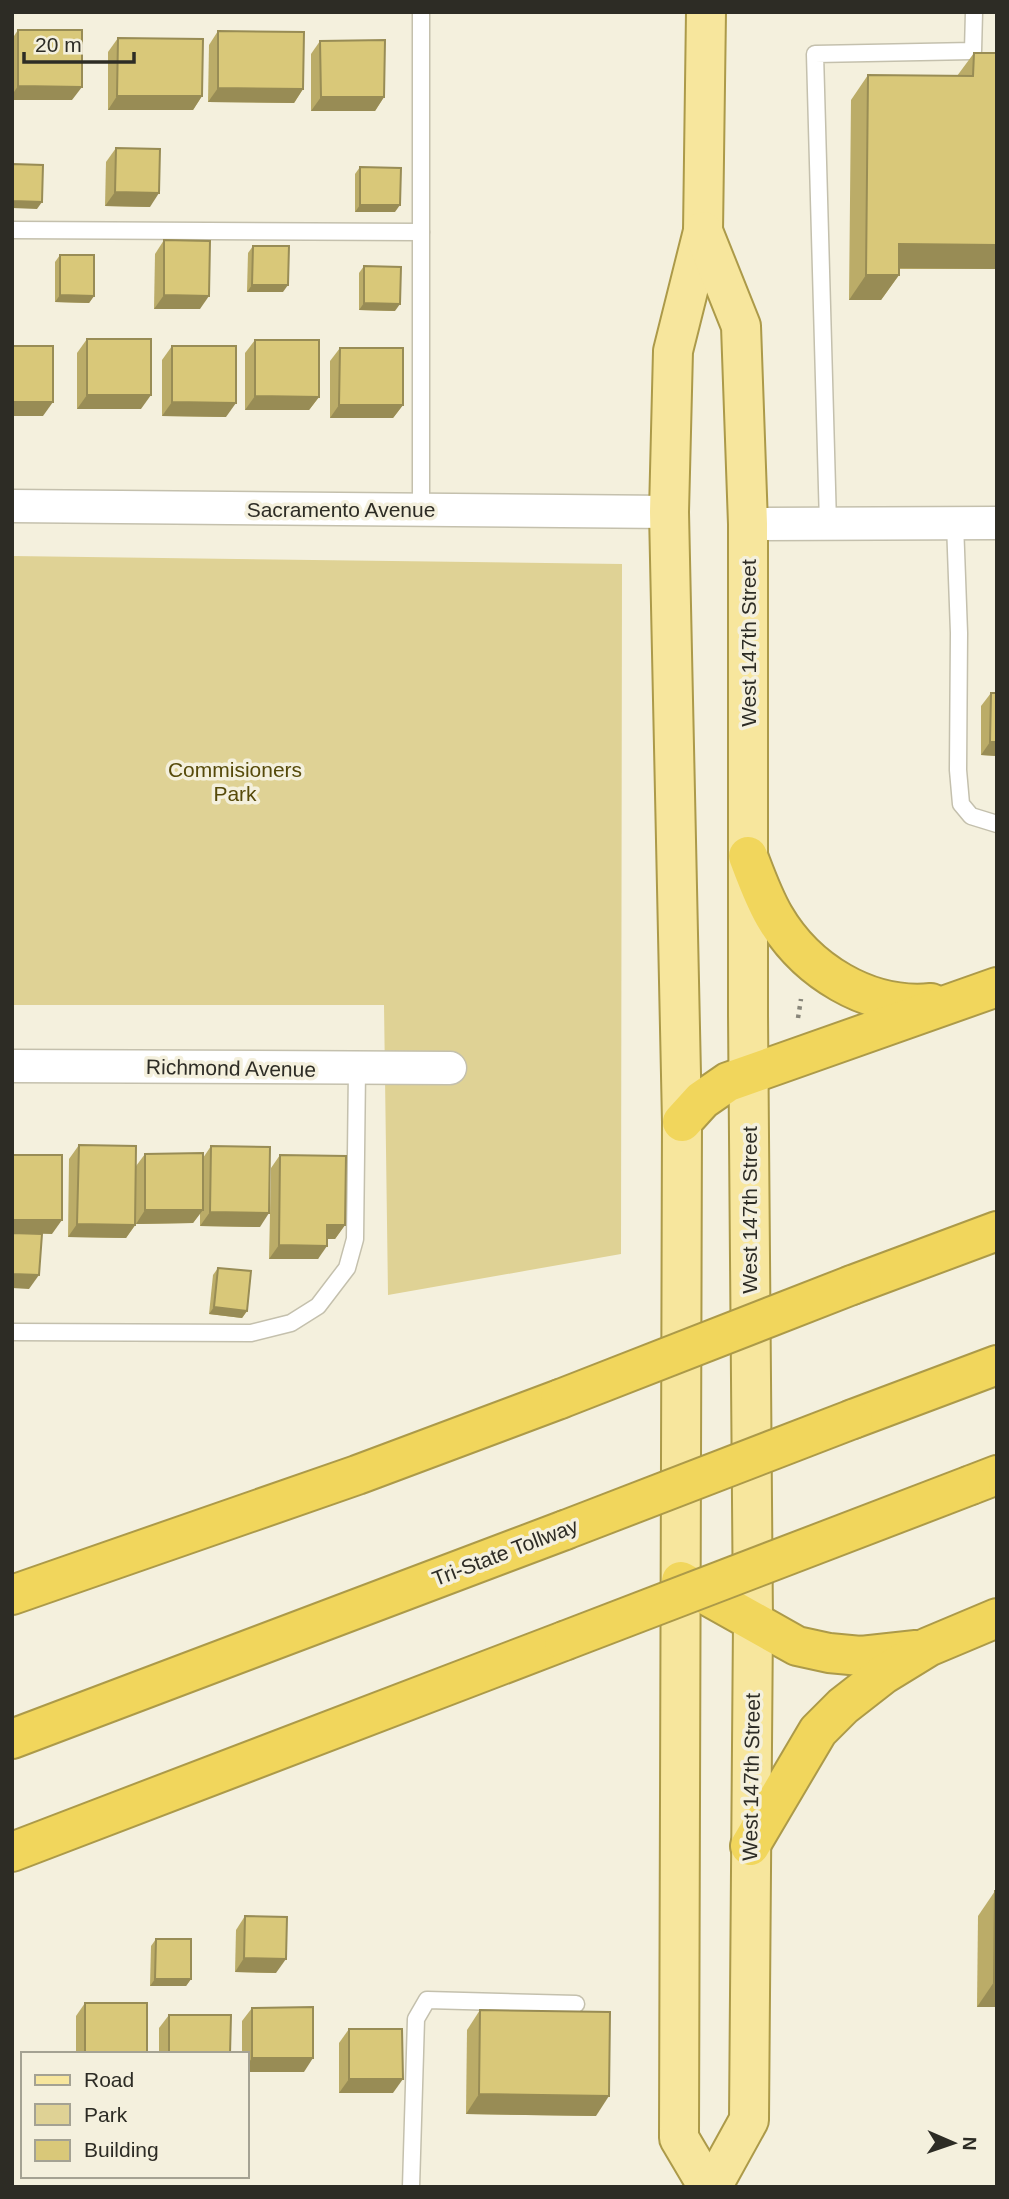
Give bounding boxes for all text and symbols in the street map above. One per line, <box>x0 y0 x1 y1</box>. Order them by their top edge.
scale bar <box>24 21 135 65</box>
text: 20 m <box>35 33 82 56</box>
street label: Sacramento Avenue <box>247 498 435 521</box>
street label: West 147th Street <box>737 559 760 727</box>
park label: Commisioners Park <box>168 758 302 805</box>
street label: Richmond Avenue <box>146 1055 316 1081</box>
street label: West 147th Street <box>738 1126 761 1294</box>
street label: Tri-State Tollway <box>429 1513 581 1590</box>
street label: West 147th Street <box>738 1693 764 1861</box>
legend <box>21 2052 248 2178</box>
text: Road <box>84 2068 134 2091</box>
text: Park <box>84 2103 128 2126</box>
north arrow <box>918 2108 988 2178</box>
text: N <box>959 2136 980 2151</box>
text: Building <box>84 2138 159 2161</box>

